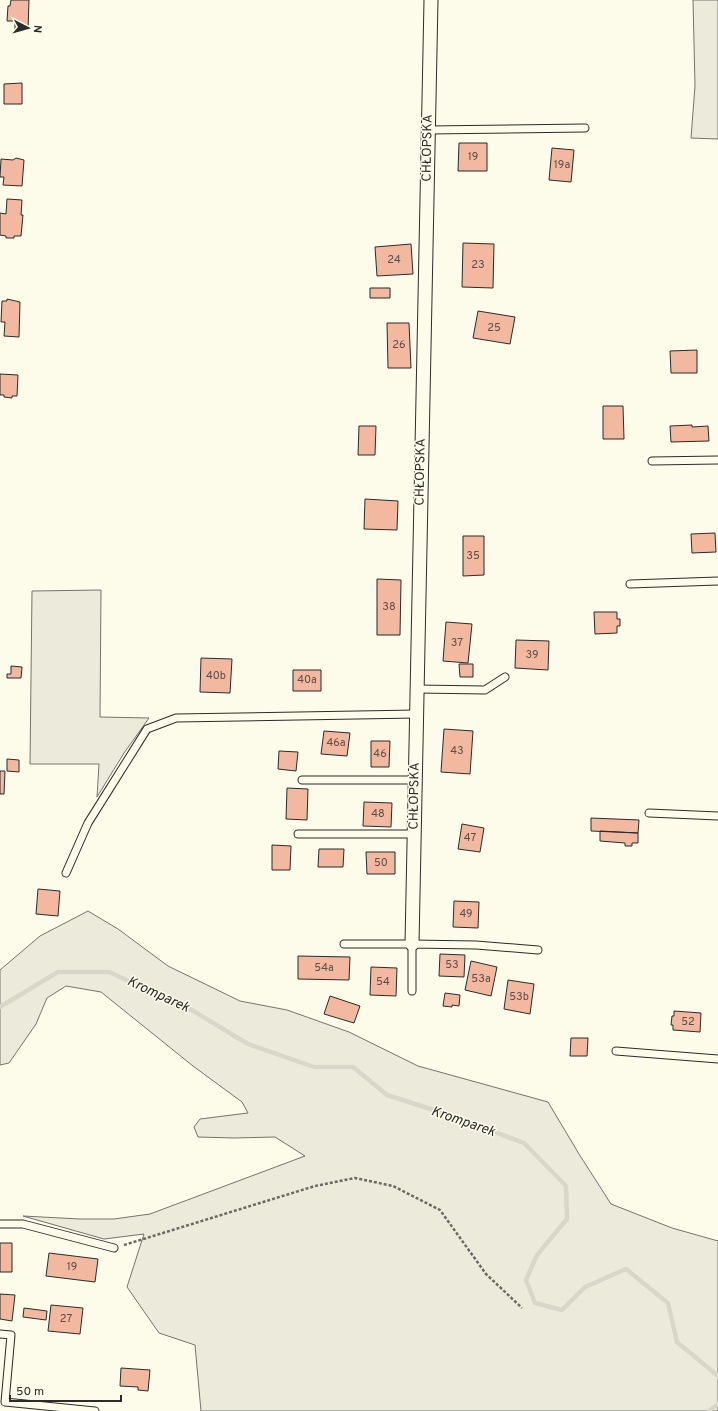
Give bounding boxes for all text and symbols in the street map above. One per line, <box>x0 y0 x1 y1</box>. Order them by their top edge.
north arrow <box>8 8 48 48</box>
text: N <box>30 24 44 34</box>
street label: CHŁOPSKA <box>419 114 437 182</box>
house number: 19 <box>468 150 478 164</box>
house number: 19a <box>554 158 570 172</box>
house number: 24 <box>387 253 401 267</box>
house number: 23 <box>471 258 485 272</box>
house number: 25 <box>487 321 501 335</box>
house number: 26 <box>392 338 406 352</box>
street label: CHŁOPSKA <box>412 438 430 506</box>
house number: 35 <box>466 549 480 563</box>
house number: 38 <box>382 600 396 614</box>
house number: 37 <box>451 636 463 650</box>
house number: 39 <box>526 648 538 662</box>
house number: 40b <box>206 669 226 683</box>
house number: 40a <box>297 673 317 687</box>
house number: 46a <box>326 736 346 750</box>
house number: 43 <box>450 744 464 758</box>
house number: 46 <box>373 747 387 761</box>
street label: CHŁOPSKA <box>406 762 424 830</box>
house number: 48 <box>371 807 385 821</box>
house number: 47 <box>464 831 476 845</box>
house number: 50 <box>374 856 388 870</box>
house number: 49 <box>459 907 473 921</box>
house number: 53 <box>445 958 459 972</box>
house number: 54a <box>314 961 334 975</box>
house number: 53a <box>471 972 491 986</box>
water label: Kromparek <box>124 973 193 1017</box>
house number: 54 <box>376 975 390 989</box>
house number: 53b <box>509 990 529 1004</box>
house number: 52 <box>681 1015 695 1029</box>
water label: Kromparek <box>429 1103 498 1141</box>
house number: 19 <box>67 1260 77 1274</box>
house number: 27 <box>60 1312 72 1326</box>
scale bar <box>10 1377 121 1403</box>
text: 50 m <box>16 1384 44 1400</box>

